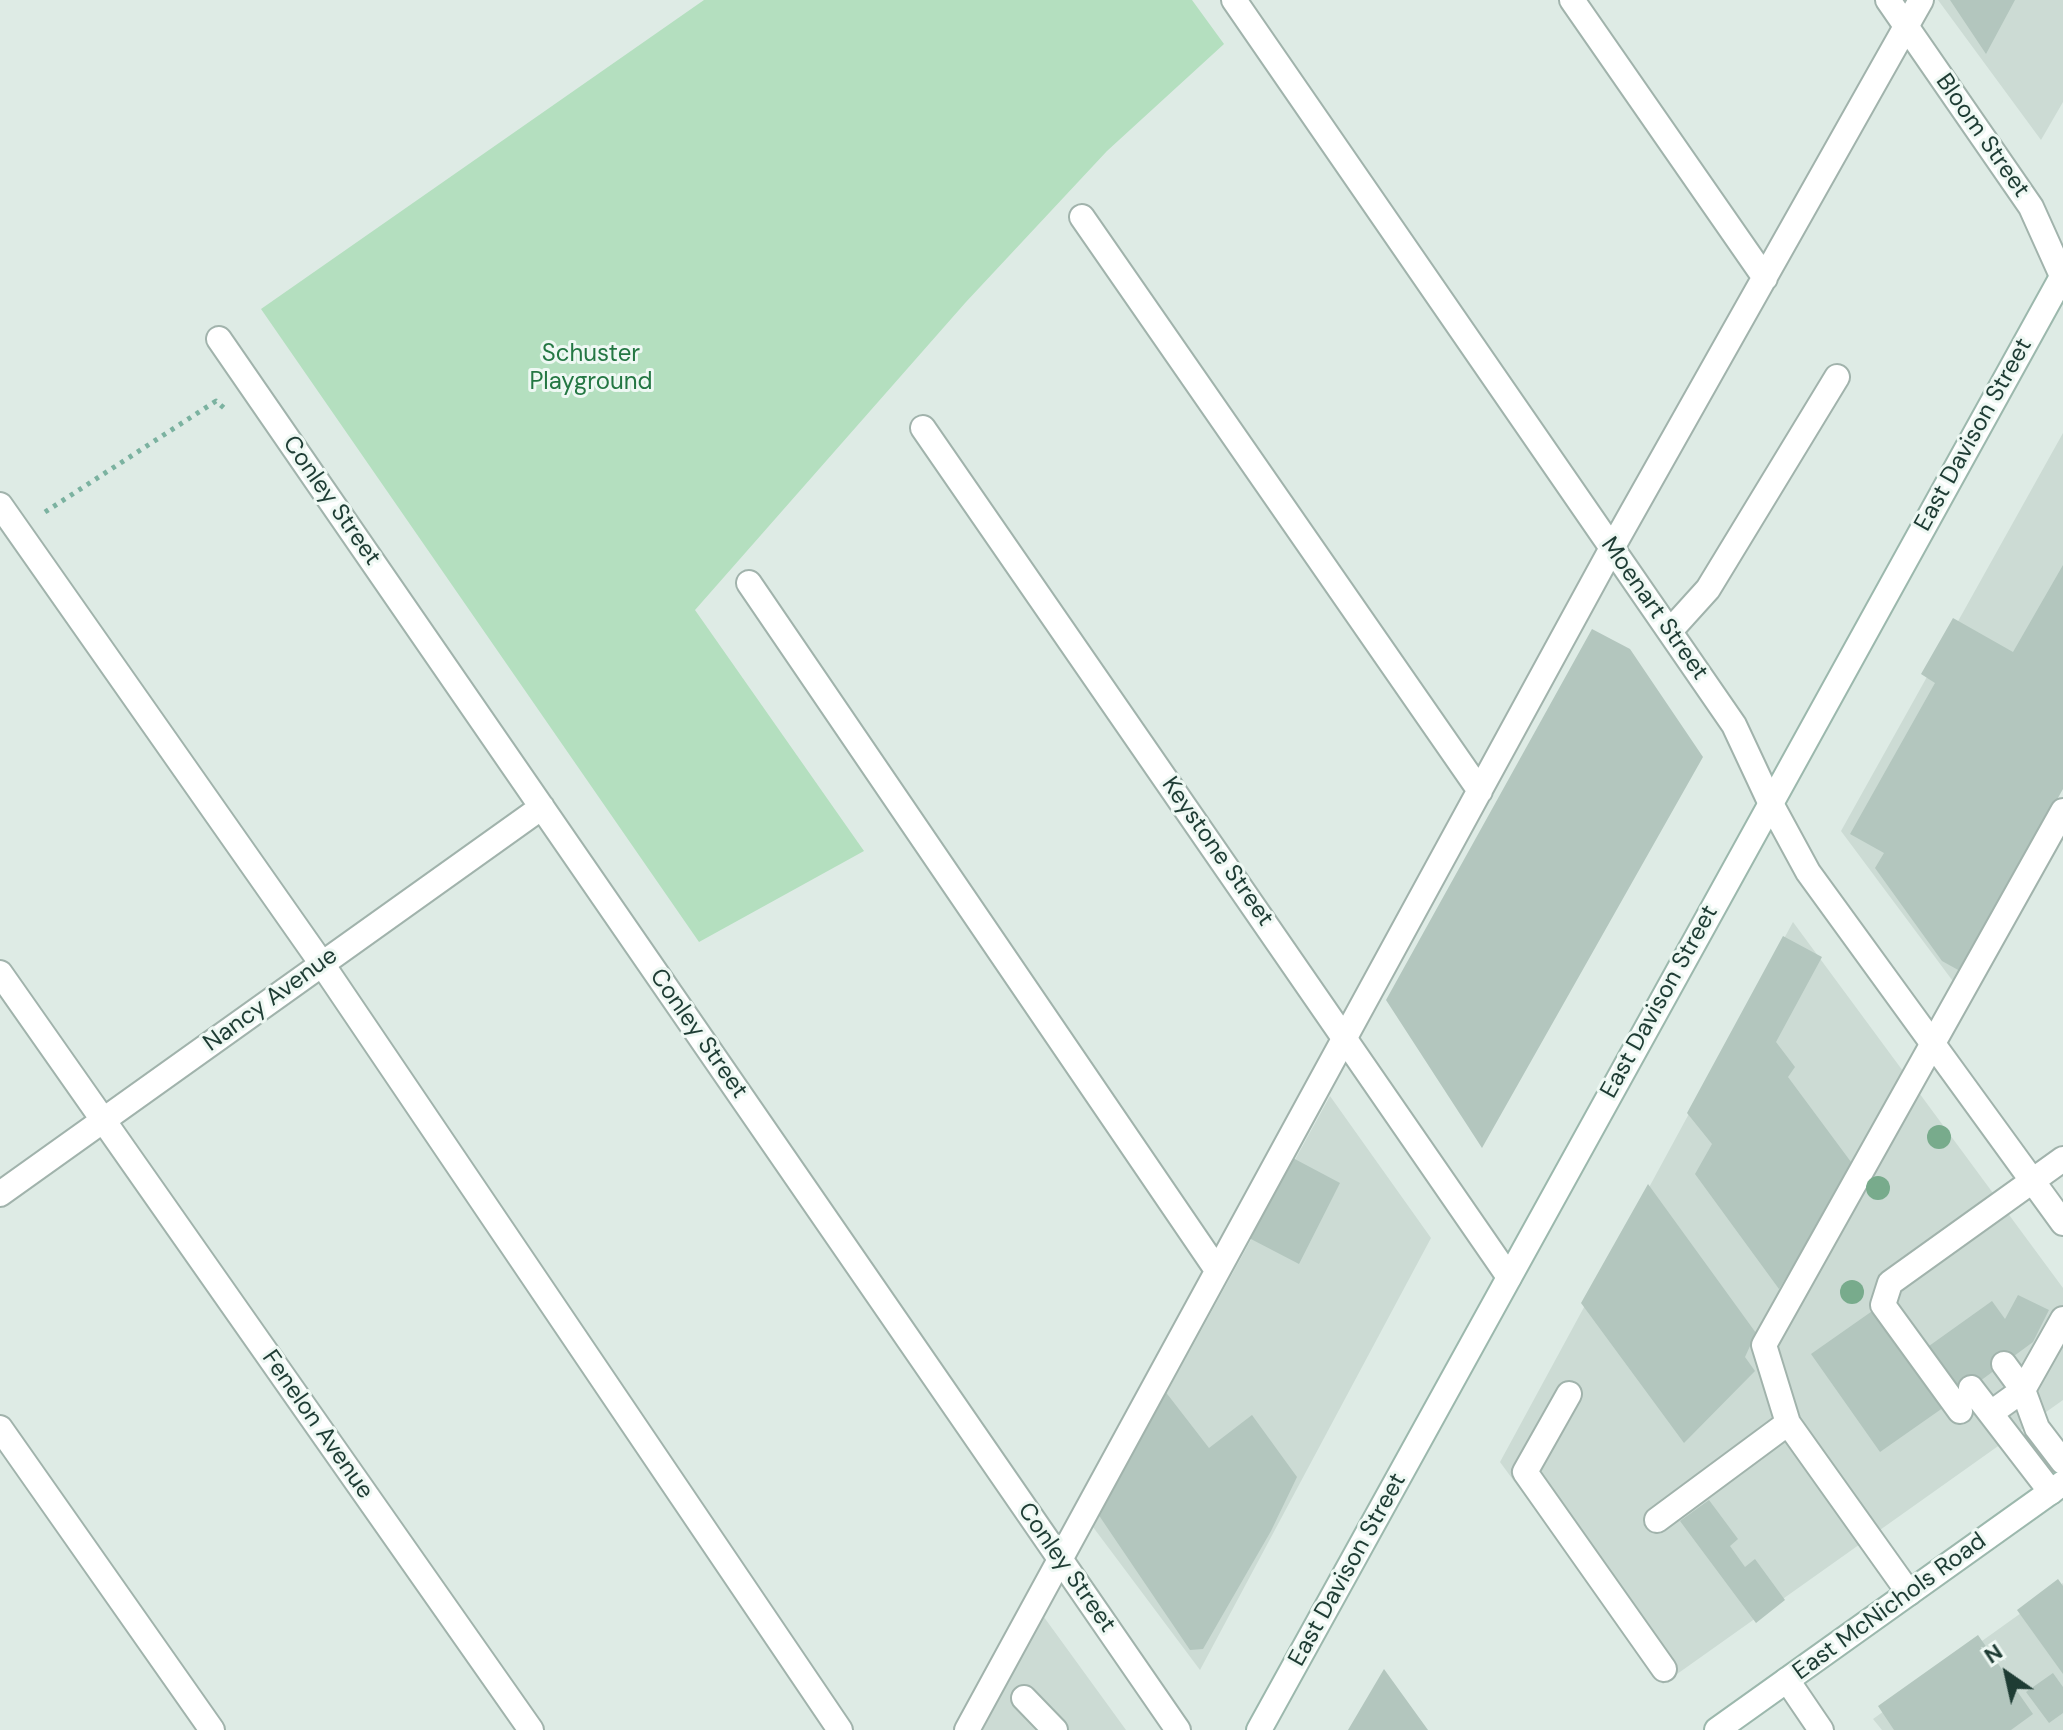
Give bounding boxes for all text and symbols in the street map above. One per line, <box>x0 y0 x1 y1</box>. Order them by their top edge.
street label: Bloom Street <box>1929 69 2035 203</box>
street label: East Davison Street <box>1909 334 2039 536</box>
park label: Schuster Playground <box>529 341 653 397</box>
street label: Conley Street <box>276 431 386 571</box>
street label: Moenart Street <box>1594 532 1714 686</box>
street label: Keystone Street <box>1155 772 1279 932</box>
street label: East Davison Street <box>1595 901 1725 1103</box>
street label: Nancy Avenue <box>198 942 344 1058</box>
street label: Conley Street <box>643 964 753 1104</box>
street label: Fenelon Avenue <box>255 1345 379 1505</box>
street label: East Davison Street <box>1283 1469 1413 1671</box>
street label: Conley Street <box>1011 1498 1121 1638</box>
street label: East McNichols Road <box>1788 1527 1992 1687</box>
north arrow <box>1967 1634 2047 1714</box>

